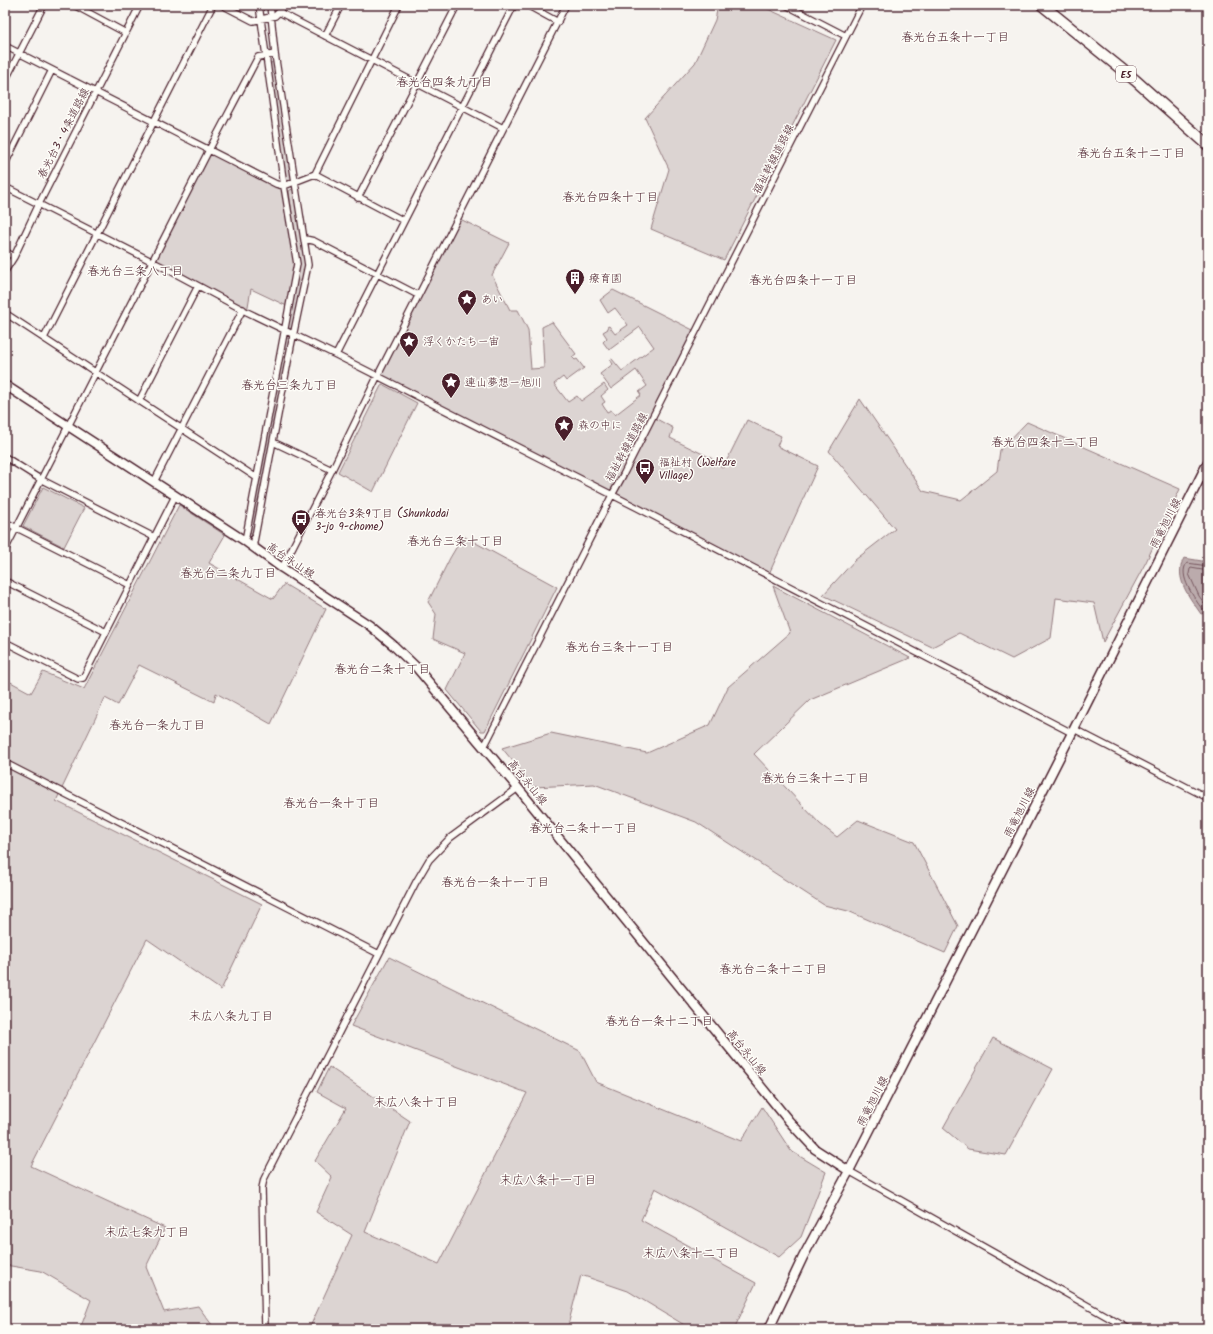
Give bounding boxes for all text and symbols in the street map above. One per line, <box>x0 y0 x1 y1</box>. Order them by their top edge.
district label: 春光台五条十一丁目 <box>901 28 1009 47</box>
road number: E5 <box>1116 66 1136 82</box>
district label: 春光台四条九丁目 <box>396 73 492 92</box>
street label: 春光台3・4条道路線 <box>33 85 95 182</box>
street label: 福祉幹線道路線 <box>748 121 799 198</box>
district label: 春光台五条十二丁目 <box>1077 144 1185 163</box>
district label: 春光台四条十丁目 <box>562 188 658 207</box>
district label: 春光台三条八丁目 <box>87 262 183 281</box>
building icon: 療育園 <box>564 267 586 295</box>
place label: 療育園 <box>589 270 622 288</box>
district label: 春光台四条十一丁目 <box>749 271 857 290</box>
place icon: あい <box>456 288 478 316</box>
place label: あい <box>481 291 503 309</box>
place icon: 浮くかたちー宙 <box>398 330 420 358</box>
place label: 浮くかたちー宙 <box>423 333 500 351</box>
place icon: 連山夢想ー旭川 <box>440 371 462 399</box>
place label: 連山夢想ー旭川 <box>465 374 542 392</box>
district label: 春光台三条九丁目 <box>241 376 337 395</box>
street label: 福祉幹線道路線 <box>601 409 653 486</box>
place icon: 森の中に <box>553 414 575 442</box>
place label: 森の中に <box>578 417 622 435</box>
district label: 春光台四条十二丁目 <box>991 433 1099 452</box>
place label: 福祉村 (Welfare Village) <box>659 454 736 485</box>
bus stop icon: 福祉村 (Welfare Village) <box>634 457 656 485</box>
street label: 雨竜旭川線 <box>1145 495 1186 552</box>
place label: 春光台3条9丁目 (Shunkodai 3-jo 9-chome) <box>315 505 449 536</box>
bus stop icon: 春光台3条9丁目 (Shunkodai 3-jo 9-chome) <box>290 508 312 536</box>
district label: 春光台三条十丁目 <box>407 532 503 551</box>
street label: 高台永山線 <box>263 538 318 584</box>
district label: 春光台二条九丁目 <box>180 564 276 583</box>
district label: 春光台三条十一丁目 <box>565 638 673 657</box>
district label: 春光台二条十丁目 <box>334 660 430 679</box>
district label: 春光台一条九丁目 <box>109 716 205 735</box>
street label: 高台永山線 <box>503 756 552 810</box>
district label: 春光台三条十二丁目 <box>761 769 869 788</box>
street label: 雨竜旭川線 <box>999 784 1040 841</box>
district label: 春光台一条十丁目 <box>283 794 379 813</box>
district label: 春光台二条十一丁目 <box>529 819 637 838</box>
district label: 春光台一条十一丁目 <box>441 873 549 892</box>
district label: 春光台二条十二丁目 <box>719 960 827 979</box>
district label: 末広八条九丁目 <box>189 1007 273 1026</box>
district label: 春光台一条十二丁目 <box>605 1012 713 1031</box>
street label: 高台永山線 <box>722 1026 771 1080</box>
street label: 雨竜旭川線 <box>852 1073 893 1130</box>
district label: 末広八条十丁目 <box>374 1093 458 1112</box>
district label: 末広八条十一丁目 <box>500 1171 596 1190</box>
district label: 末広七条九丁目 <box>105 1223 189 1242</box>
district label: 末広八条十二丁目 <box>643 1244 739 1263</box>

